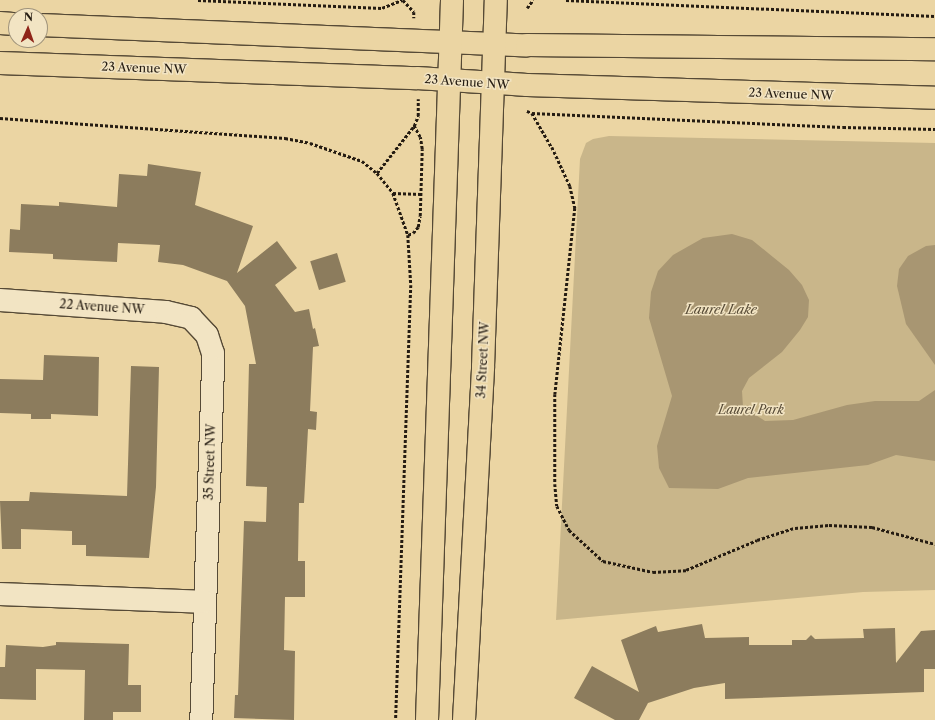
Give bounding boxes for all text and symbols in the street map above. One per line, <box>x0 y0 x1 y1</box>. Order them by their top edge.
north arrow <box>8 8 48 48</box>
text: N <box>23 10 33 24</box>
street label: 23 Avenue NW <box>101 59 187 77</box>
street label: 23 Avenue NW <box>424 72 510 92</box>
street label: 23 Avenue NW <box>748 85 834 103</box>
street label: 22 Avenue NW <box>59 297 145 317</box>
water label: Laurel Lake <box>685 301 757 317</box>
street label: 34 Street NW <box>474 321 492 399</box>
park label: Laurel Park <box>718 403 784 417</box>
street label: 35 Street NW <box>201 423 219 501</box>

